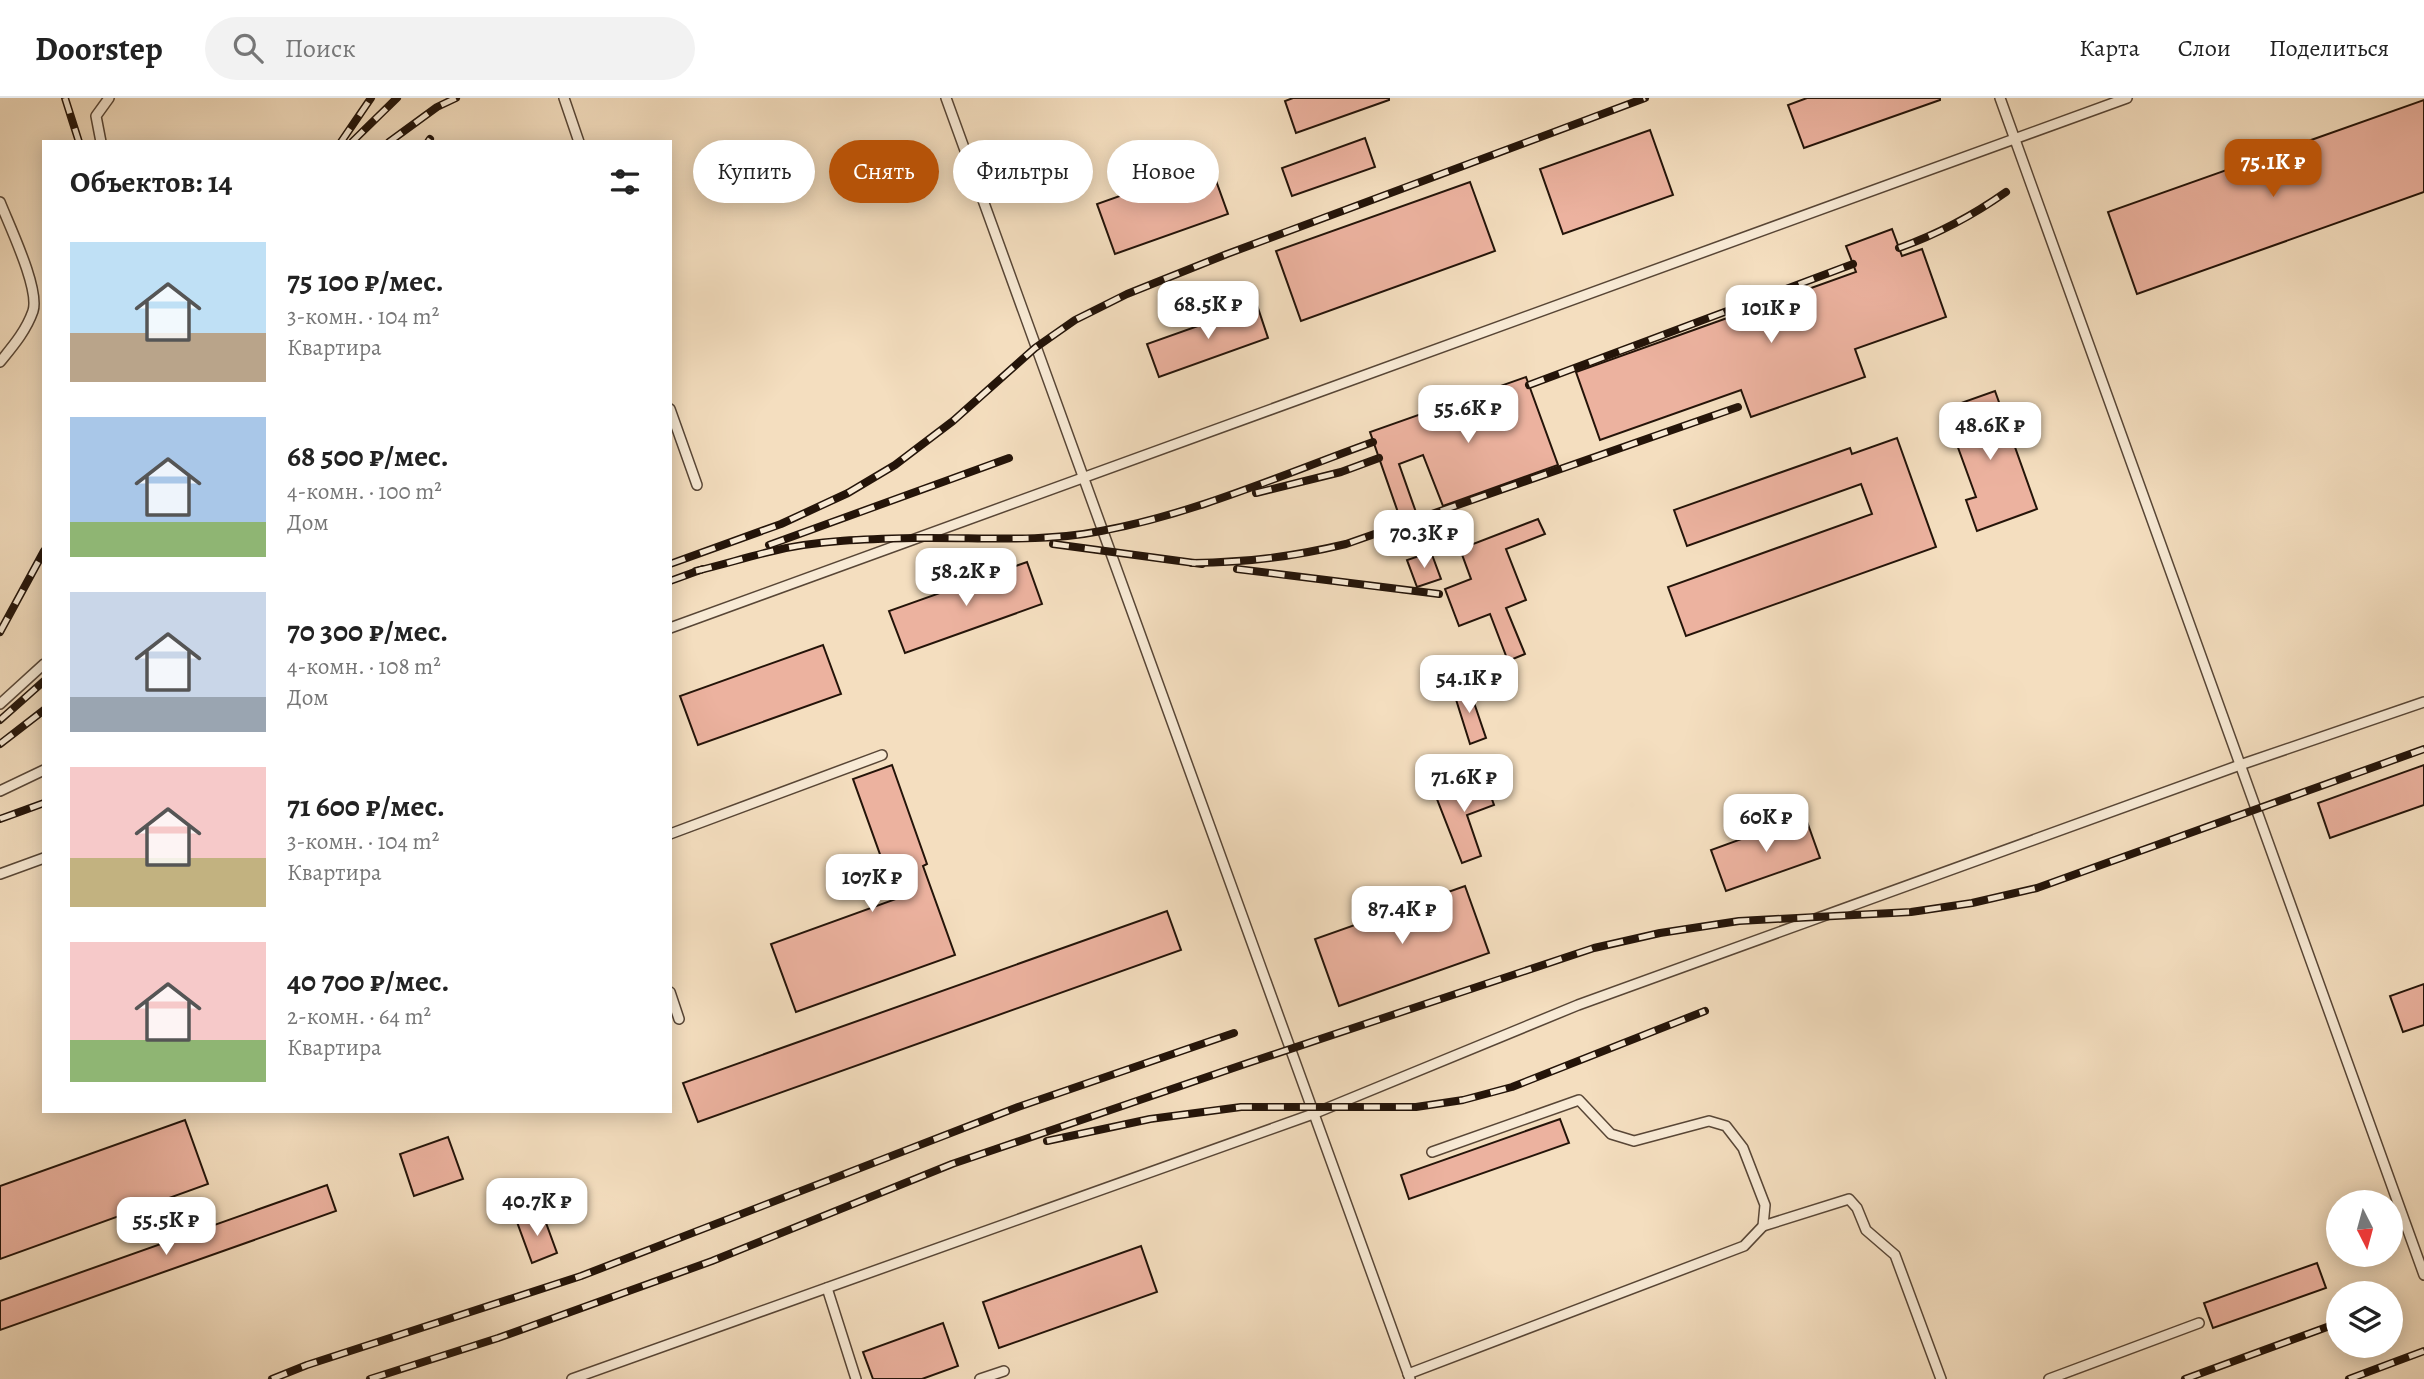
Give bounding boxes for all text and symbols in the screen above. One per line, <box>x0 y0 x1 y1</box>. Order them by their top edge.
search box <box>205 17 695 80</box>
text: Doorstep <box>35 26 163 71</box>
icon: search <box>229 29 267 67</box>
text: Поиск <box>285 31 356 66</box>
text: Карта <box>2079 32 2140 64</box>
text: Слои <box>2178 32 2231 64</box>
text: Поделиться <box>2269 32 2389 64</box>
chip: Купить <box>693 140 815 203</box>
chip: Снять <box>829 140 939 203</box>
chip: Фильтры <box>953 140 1093 203</box>
chip: Новое <box>1107 140 1219 203</box>
pin: 75.1K ₽ <box>2208 140 2338 199</box>
text: 75.1K ₽ <box>2241 146 2306 177</box>
text: Объектов: 14 <box>70 162 232 202</box>
icon: filters <box>606 163 644 201</box>
text: 75 100 ₽/мес. <box>287 261 444 301</box>
icon: home <box>126 270 210 354</box>
pin: 68.5K ₽ <box>1143 282 1273 341</box>
pin: 101K ₽ <box>1714 286 1828 345</box>
text: 68.5K ₽ <box>1174 288 1242 319</box>
text: 101K ₽ <box>1742 292 1800 323</box>
text: 3-комн. · 104 m² <box>287 301 439 332</box>
text: Квартира <box>287 332 382 363</box>
pin: 55.6K ₽ <box>1403 386 1533 445</box>
text: 55.6K ₽ <box>1434 392 1502 423</box>
pin: 48.6K ₽ <box>1925 402 2055 462</box>
text: 48.6K ₽ <box>1955 409 2025 440</box>
text: 68 500 ₽/мес. <box>287 436 449 476</box>
icon: home <box>126 445 210 529</box>
text: 4-комн. · 100 m² <box>287 476 442 507</box>
text: Дом <box>287 507 329 538</box>
pin: 70.3K ₽ <box>1359 510 1489 570</box>
text: 70.3K ₽ <box>1390 517 1458 548</box>
pin: 58.2K ₽ <box>901 548 1031 608</box>
text: 58.2K ₽ <box>931 555 1001 586</box>
text: 70 300 ₽/мес. <box>287 611 448 651</box>
icon: home <box>126 620 210 704</box>
text: 4-комн. · 108 m² <box>287 651 441 682</box>
pin: 54.1K ₽ <box>1404 656 1534 715</box>
text: 54.1K ₽ <box>1436 662 1502 693</box>
text: Дом <box>287 682 329 713</box>
pin: 71.6K ₽ <box>1399 754 1529 814</box>
text: 71.6K ₽ <box>1431 761 1497 792</box>
text: 71 600 ₽/мес. <box>287 786 445 826</box>
pin: 60K ₽ <box>1717 794 1815 854</box>
icon: home <box>126 795 210 879</box>
text: 60K ₽ <box>1739 801 1793 832</box>
text: 3-комн. · 104 m² <box>287 826 439 857</box>
pin: 107K ₽ <box>815 854 929 914</box>
text: Квартира <box>287 857 382 888</box>
text: 107K ₽ <box>842 861 902 892</box>
pin: 87.4K ₽ <box>1337 886 1467 946</box>
text: 87.4K ₽ <box>1368 893 1436 924</box>
text: 40 700 ₽/мес. <box>287 961 449 1001</box>
icon: home <box>126 970 210 1054</box>
text: 2-комн. · 64 m² <box>287 1001 431 1032</box>
text: Квартира <box>287 1032 382 1063</box>
pin: 40.7K ₽ <box>472 1178 602 1238</box>
text: 40.7K ₽ <box>502 1185 572 1216</box>
north arrow <box>2326 1190 2403 1267</box>
map controls <box>2326 1190 2403 1358</box>
pin: 55.5K ₽ <box>101 1198 231 1257</box>
text: 55.5K ₽ <box>133 1204 199 1235</box>
button: layers <box>2326 1281 2403 1358</box>

